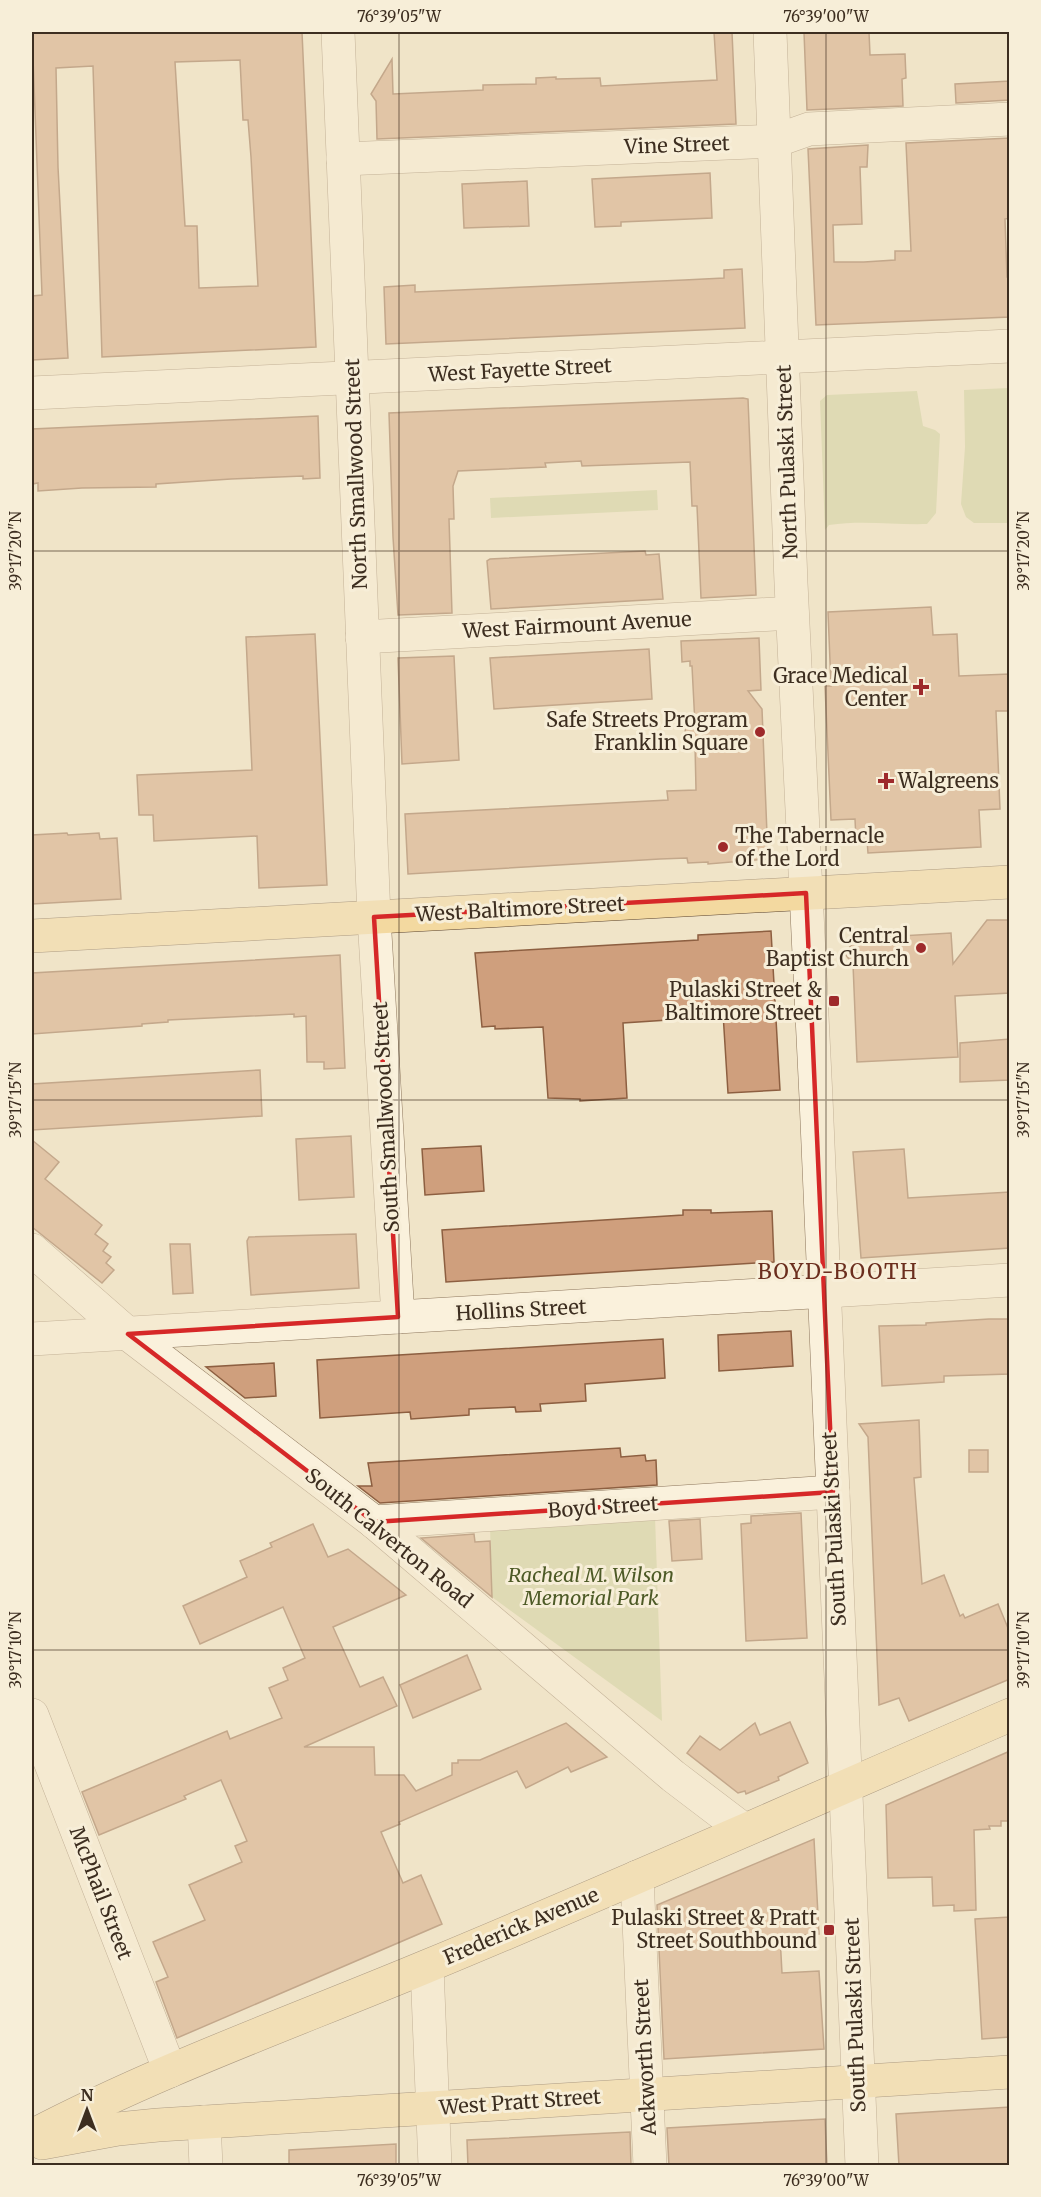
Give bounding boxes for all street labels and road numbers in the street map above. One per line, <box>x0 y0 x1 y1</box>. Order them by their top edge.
street label: Vine Street <box>623 130 730 159</box>
street label: West Fayette Street <box>427 352 612 387</box>
street label: North Smallwood Street <box>339 358 372 590</box>
street label: North Pulaski Street <box>771 364 802 560</box>
street label: West Fairmount Avenue <box>461 606 692 643</box>
street label: West Baltimore Street <box>414 891 625 927</box>
street label: South Smallwood Street <box>367 1001 404 1233</box>
street label: Hollins Street <box>455 1294 587 1325</box>
street label: South Pulaski Street <box>816 1431 851 1627</box>
street label: South Calverton Road <box>301 1462 478 1613</box>
street label: Boyd Street <box>547 1490 659 1523</box>
street label: McPhail Street <box>65 1823 138 1963</box>
street label: Frederick Avenue <box>439 1882 602 1970</box>
street label: South Pulaski Street <box>839 1917 870 2113</box>
street label: Ackworth Street <box>628 1978 661 2137</box>
street label: West Pratt Street <box>437 2083 602 2120</box>

